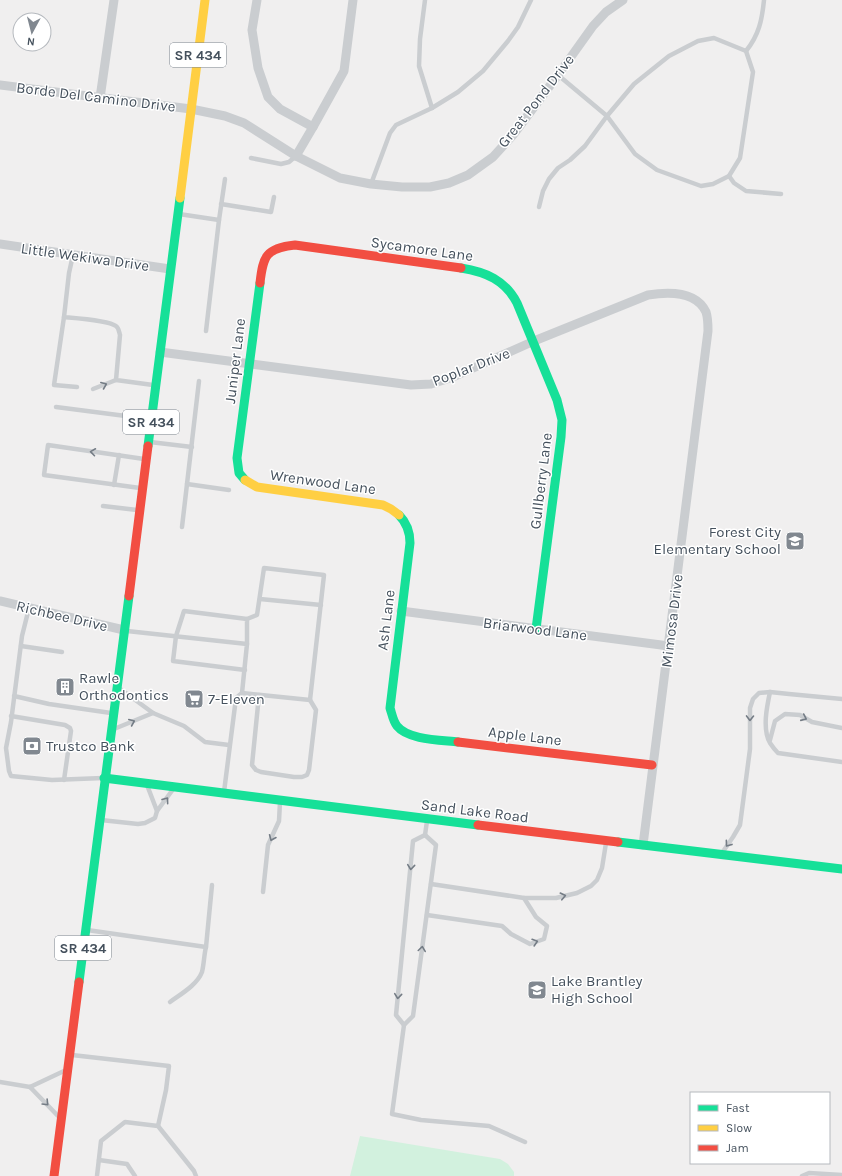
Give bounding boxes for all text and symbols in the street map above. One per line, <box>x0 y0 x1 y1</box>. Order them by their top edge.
north arrow <box>12 12 52 52</box>
text: N <box>26 34 36 48</box>
road number: SR 434 <box>170 43 226 67</box>
street label: Great Pond Drive <box>494 51 578 151</box>
street label: Borde Del Camino Drive <box>15 78 177 116</box>
street label: Sycamore Lane <box>370 233 474 265</box>
street label: Little Wekiwa Drive <box>20 239 150 275</box>
street label: Juniper Lane <box>221 317 249 405</box>
street label: Poplar Drive <box>430 344 512 390</box>
one-way arrow <box>101 381 108 389</box>
road number: SR 434 <box>123 410 179 434</box>
street label: Gullberry Lane <box>526 432 556 530</box>
one-way arrow <box>90 448 96 457</box>
street label: Wrenwood Lane <box>269 466 377 498</box>
place label: Forest City Elementary School <box>654 523 781 558</box>
school or university icon: Forest City Elementary School <box>784 530 806 552</box>
street label: Mimosa Drive <box>657 573 687 669</box>
street label: Ash Lane <box>373 589 399 651</box>
street label: Richbee Drive <box>14 597 110 635</box>
street label: Briarwood Lane <box>482 614 588 644</box>
place label: Rawle Orthodontics <box>79 669 169 704</box>
building icon: Rawle Orthodontics <box>54 676 76 698</box>
supermarket icon: 7-Eleven <box>183 688 205 710</box>
place label: 7-Eleven <box>208 690 265 708</box>
one-way arrow <box>800 713 808 721</box>
one-way arrow <box>746 715 754 721</box>
one-way arrow <box>128 718 135 726</box>
street label: Apple Lane <box>487 723 563 749</box>
bank icon: Trustco Bank <box>21 735 43 757</box>
place label: Trustco Bank <box>46 737 135 755</box>
street label: Sand Lake Road <box>420 795 530 827</box>
one-way arrow <box>161 797 168 804</box>
one-way arrow <box>268 834 276 841</box>
one-way arrow <box>726 839 733 846</box>
one-way arrow <box>406 864 415 870</box>
one-way arrow <box>560 893 566 901</box>
road number: SR 434 <box>55 936 111 960</box>
one-way arrow <box>532 938 539 946</box>
one-way arrow <box>417 946 426 952</box>
place label: Lake Brantley High School <box>551 972 643 1007</box>
school or university icon: Lake Brantley High School <box>526 979 548 1001</box>
one-way arrow <box>394 993 403 999</box>
legend <box>690 1092 830 1164</box>
one-way arrow <box>41 1098 49 1106</box>
text: Fast <box>726 1101 750 1115</box>
text: Slow <box>726 1121 752 1135</box>
text: Jam <box>726 1141 749 1155</box>

